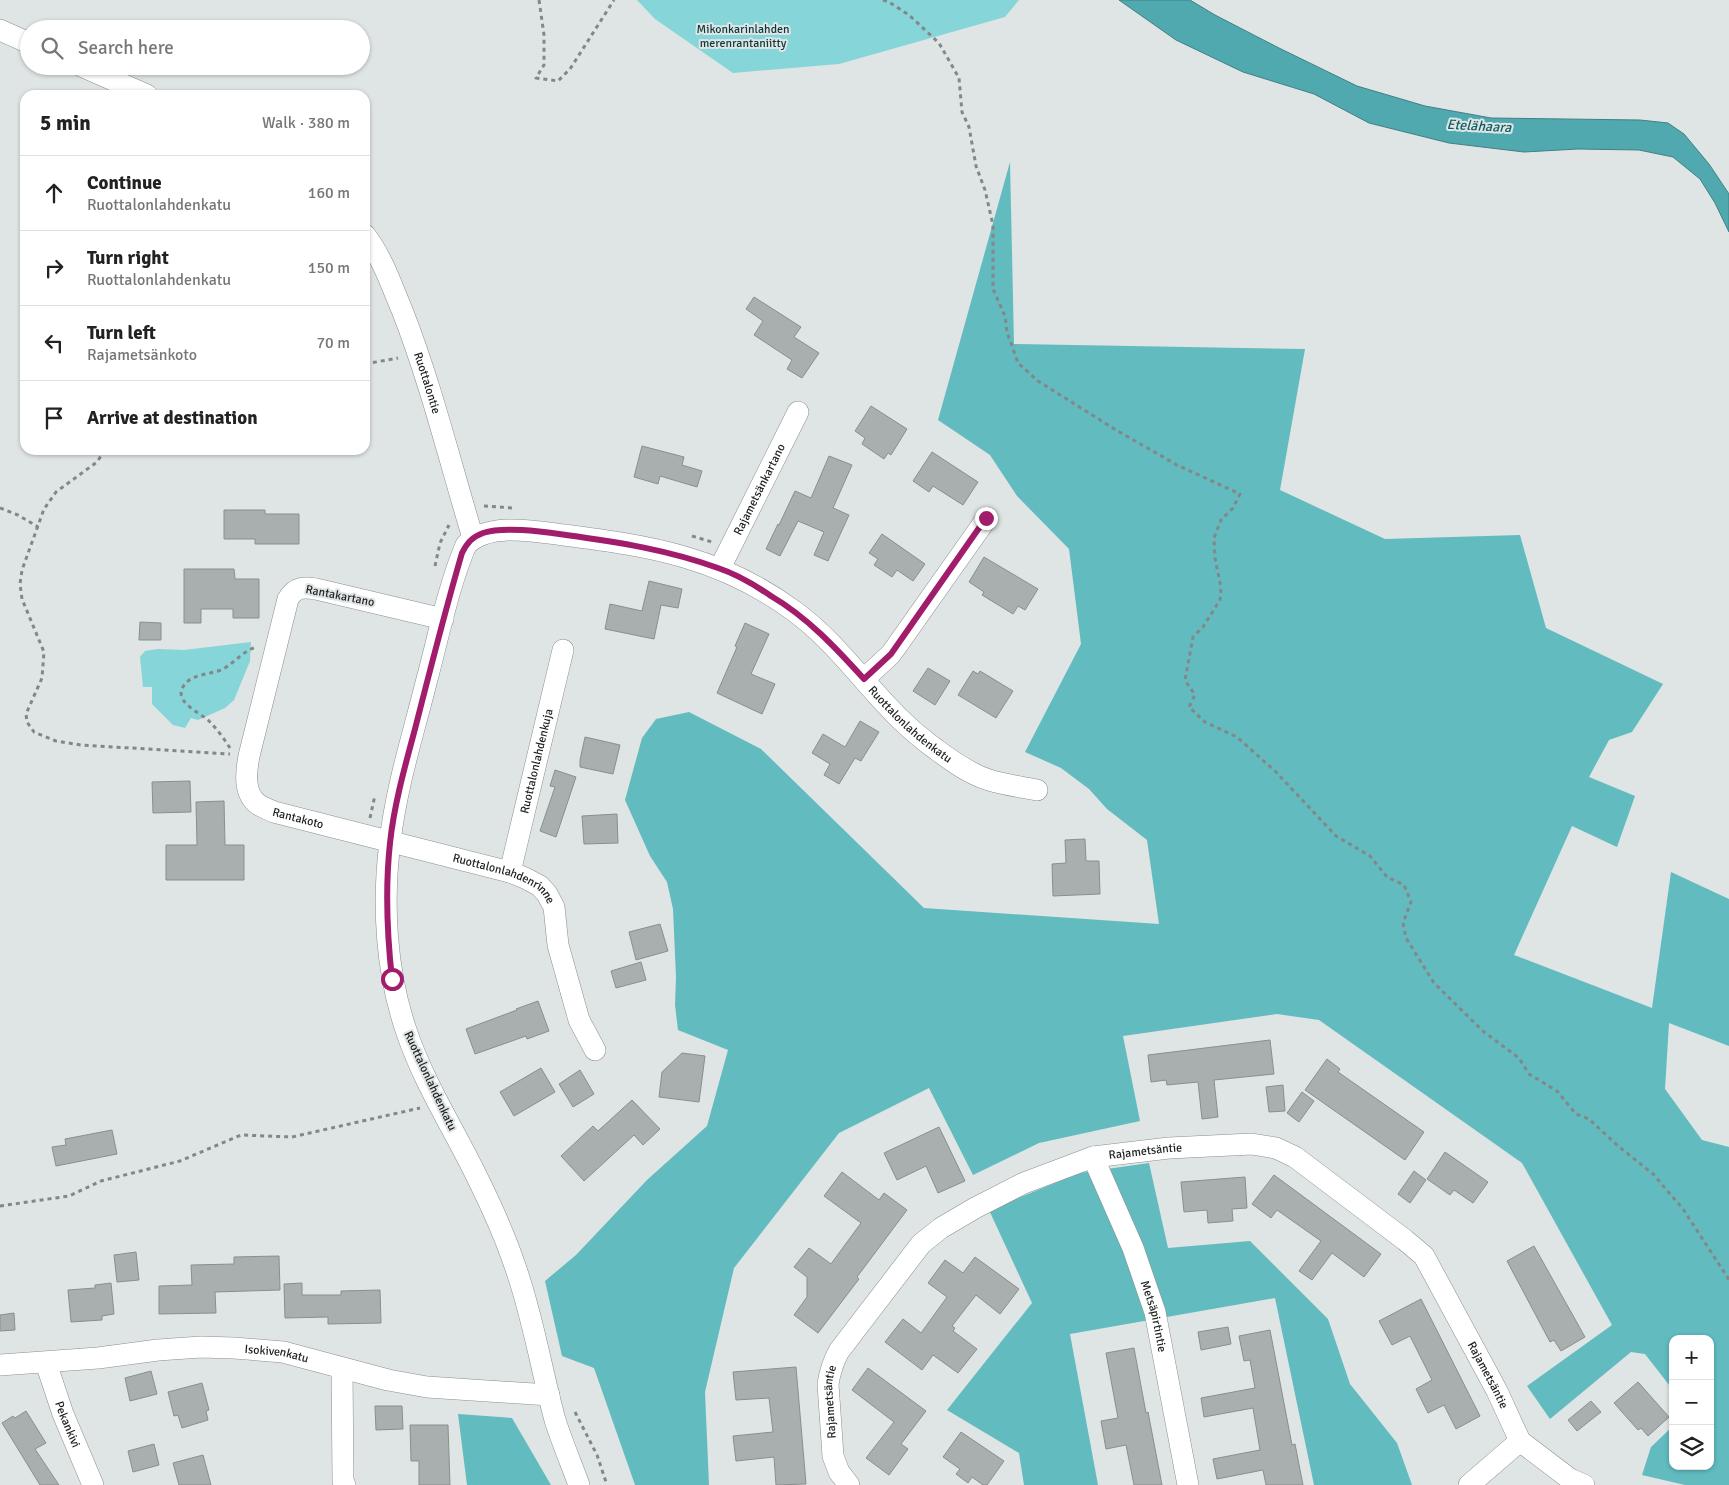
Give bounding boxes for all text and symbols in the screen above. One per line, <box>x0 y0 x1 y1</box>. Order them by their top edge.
search box <box>20 20 370 75</box>
park label: Mikonkarinlahden merenrantaniitty <box>696 22 790 51</box>
icon: search <box>38 34 66 62</box>
text: Search here <box>78 36 174 60</box>
text: 5 min <box>40 110 91 136</box>
text: Walk · 380 m <box>262 113 350 133</box>
water label: Etelähaara <box>1446 116 1513 136</box>
text: Continue <box>87 171 162 195</box>
icon: ahead <box>40 179 68 207</box>
text: 160 m <box>308 183 350 203</box>
text: Ruottalonlahdenkatu <box>87 195 231 215</box>
text: Turn right <box>87 246 169 270</box>
icon: right <box>40 254 68 282</box>
text: 150 m <box>308 258 350 278</box>
text: Ruottalonlahdenkatu <box>87 270 231 290</box>
text: Turn left <box>87 321 156 345</box>
icon: left <box>40 329 68 357</box>
text: 70 m <box>316 333 350 353</box>
text: Rajametsänkoto <box>87 345 197 365</box>
street label: Ruottalontie <box>410 350 444 415</box>
icon: arrive <box>40 404 68 432</box>
text: Arrive at destination <box>87 406 258 430</box>
street label: Rajametsänkartano <box>730 441 788 537</box>
route end <box>975 507 998 530</box>
street label: Rantakartano <box>304 582 376 610</box>
street label: Ruottalonlahdenkatu <box>865 683 955 766</box>
street label: Ruottalonlahdenkuja <box>517 707 556 815</box>
street label: Rantakoto <box>271 804 325 832</box>
street label: Ruottalonlahdenrinne <box>451 850 558 906</box>
route start <box>381 968 404 991</box>
street label: Ruottalonlahdenkatu <box>400 1029 460 1133</box>
street label: Rajametsäntie <box>1108 1140 1183 1163</box>
street label: Metsäpirtintie <box>1137 1279 1170 1353</box>
map controls <box>1669 1335 1714 1470</box>
button: + <box>1669 1335 1714 1380</box>
street label: Rajametsäntie <box>1464 1339 1512 1411</box>
street label: Isokivenkatu <box>244 1341 310 1366</box>
street label: Rajametsäntie <box>820 1363 840 1439</box>
button: − <box>1669 1380 1714 1425</box>
street label: Pekankivi <box>52 1399 84 1450</box>
button: layers <box>1669 1425 1714 1470</box>

